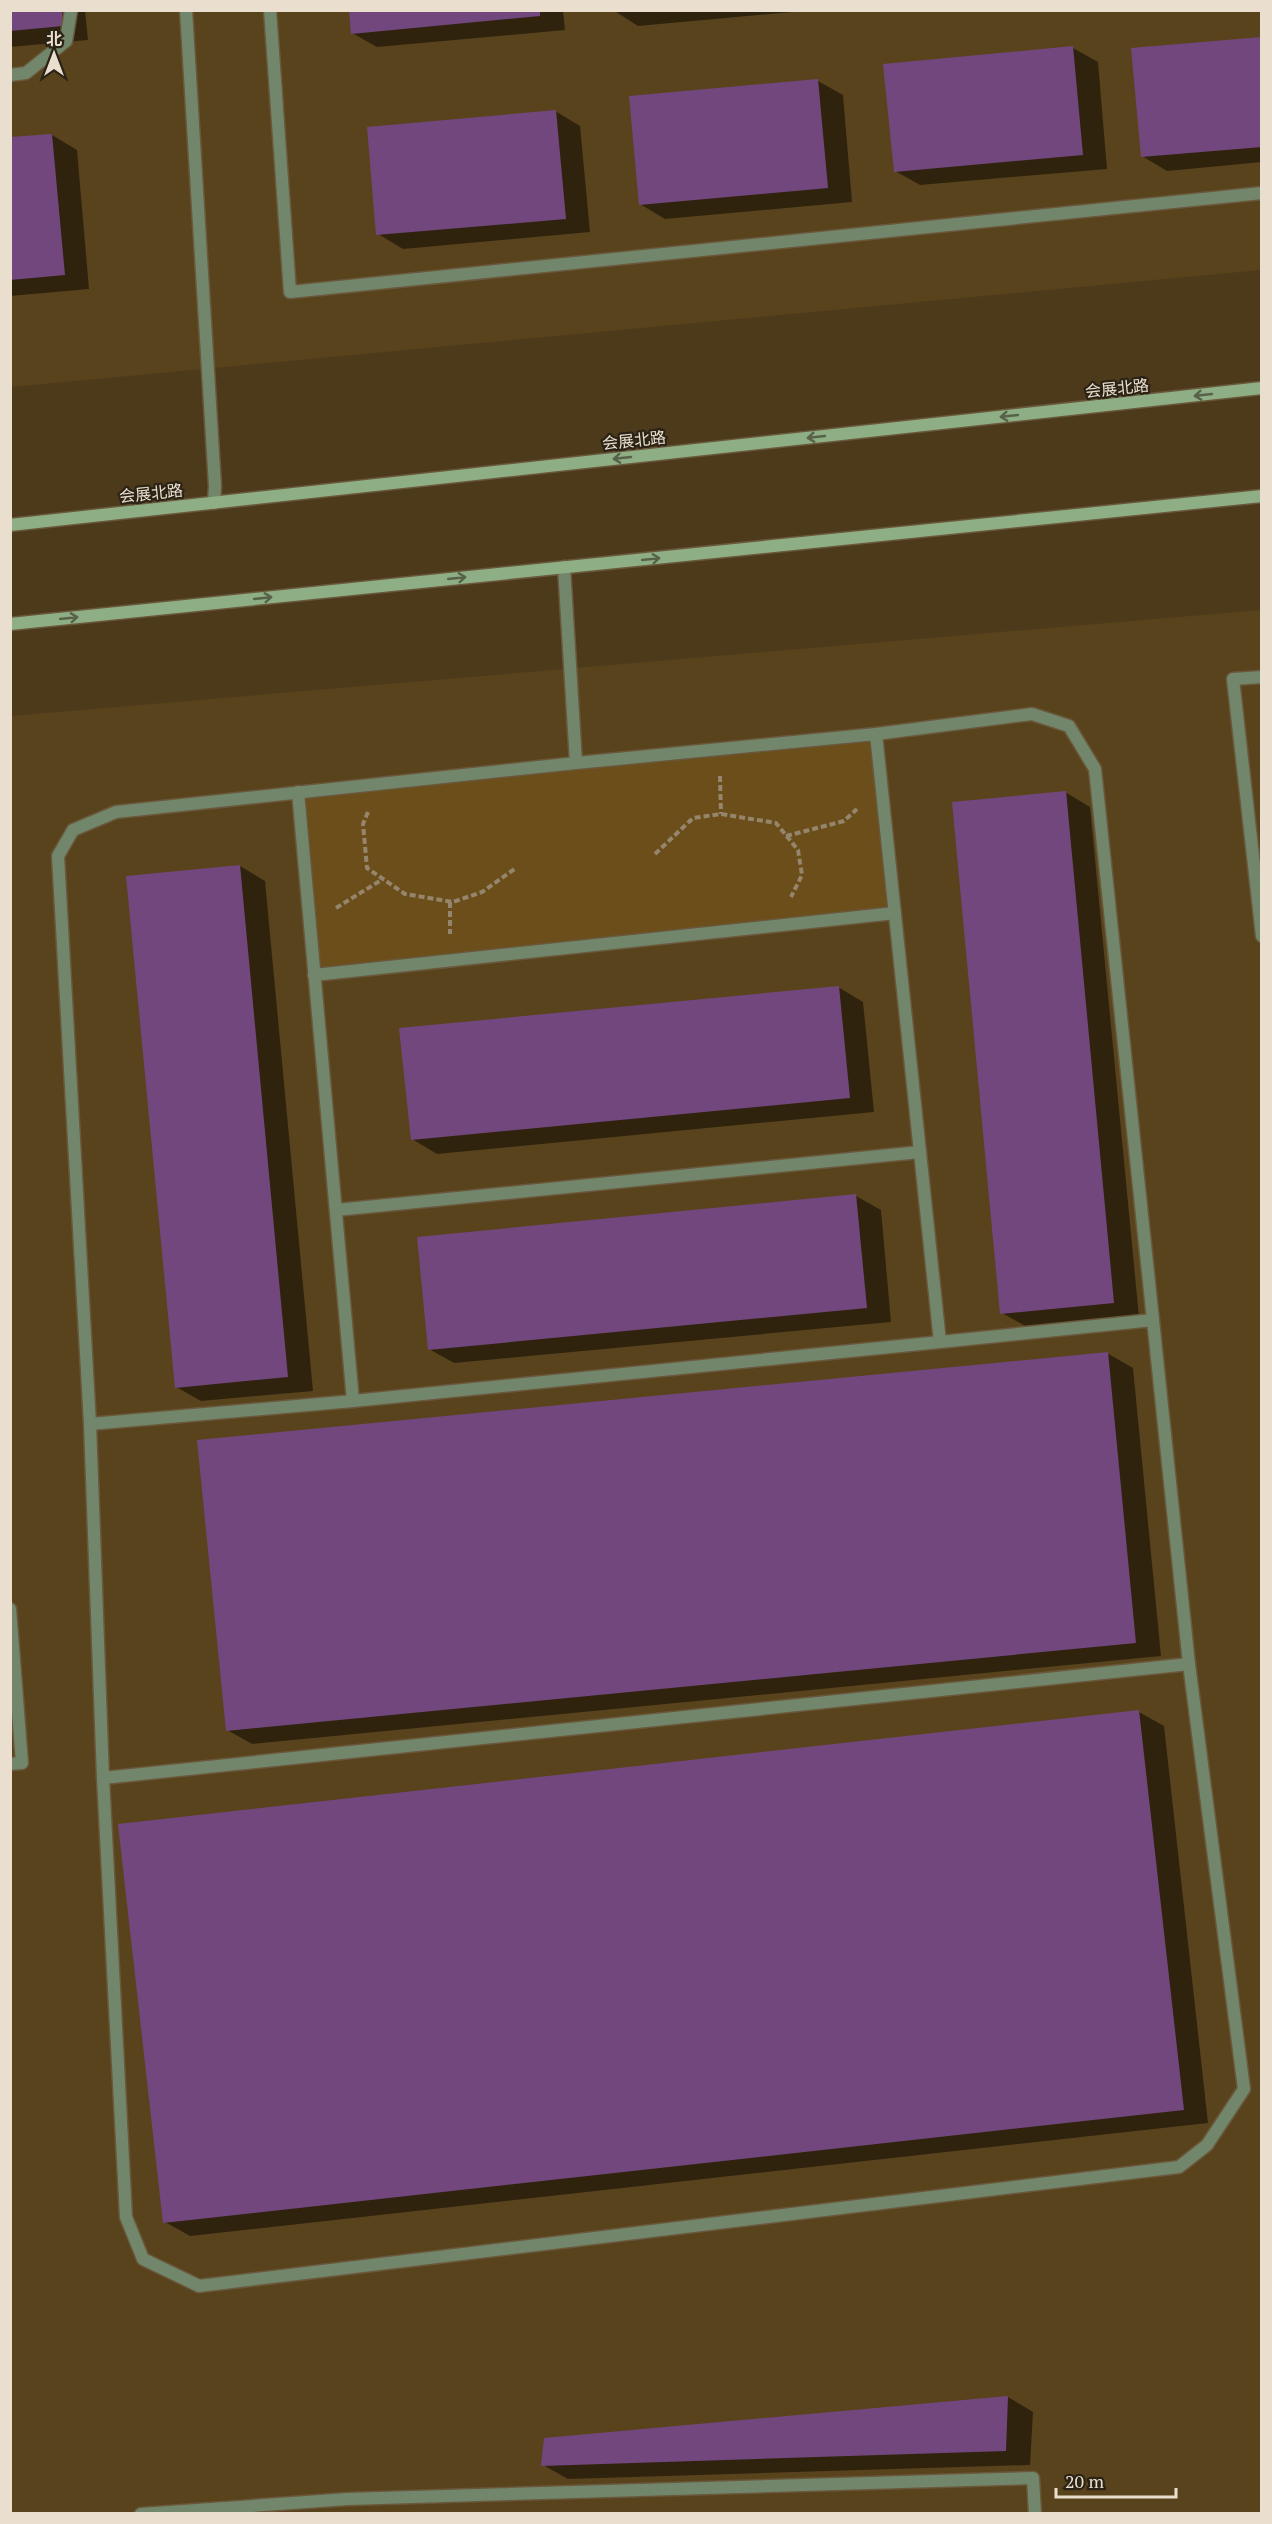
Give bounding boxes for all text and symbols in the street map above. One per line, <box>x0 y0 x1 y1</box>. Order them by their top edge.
north arrow <box>24 24 84 84</box>
text: 北 <box>46 28 62 50</box>
street label: 会展北路 <box>1084 374 1150 402</box>
one-way arrow <box>1194 390 1214 401</box>
one-way arrow <box>1000 411 1020 422</box>
street label: 会展北路 <box>601 426 667 454</box>
one-way arrow <box>806 432 826 443</box>
one-way arrow <box>612 453 632 464</box>
street label: 会展北路 <box>118 479 184 507</box>
one-way arrow <box>640 553 660 564</box>
one-way arrow <box>446 572 466 583</box>
one-way arrow <box>252 592 272 603</box>
one-way arrow <box>58 612 78 623</box>
scale bar <box>1056 2461 1176 2499</box>
text: 20 m <box>1065 2469 1105 2493</box>

